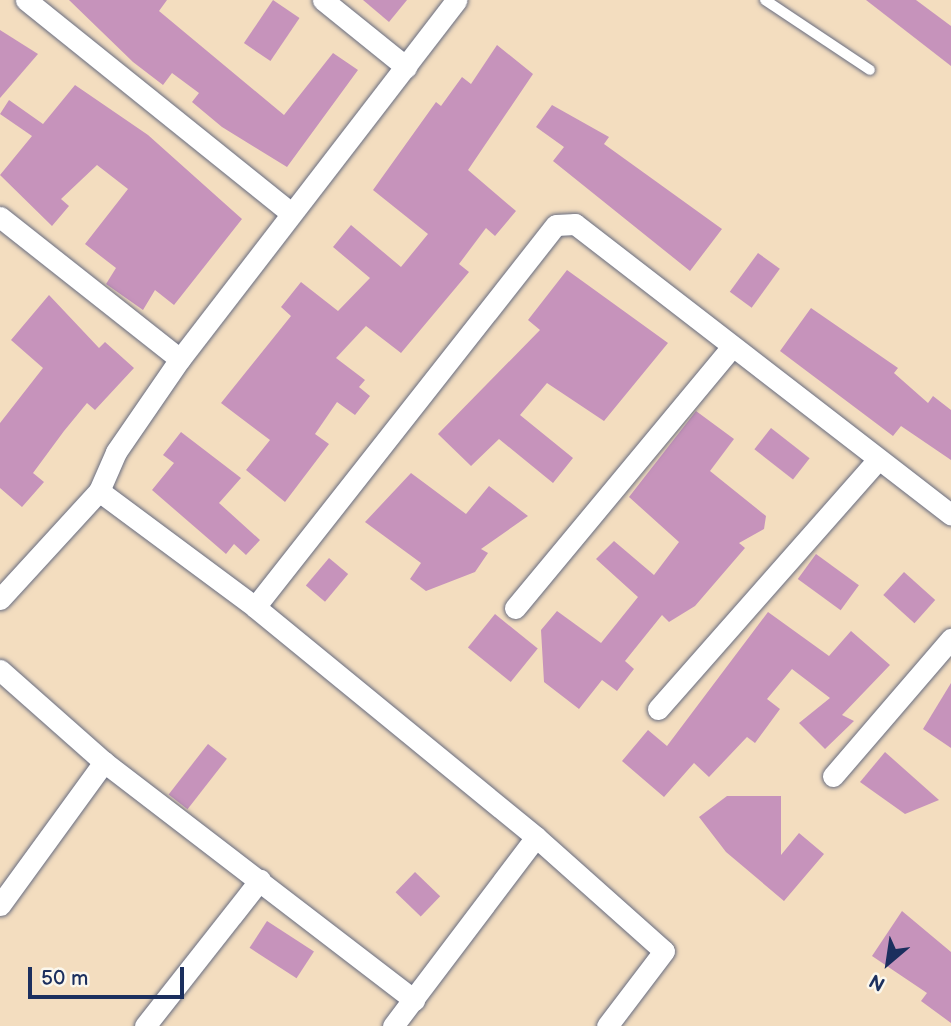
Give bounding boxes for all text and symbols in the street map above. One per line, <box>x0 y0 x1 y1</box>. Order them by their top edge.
north arrow <box>853 928 923 998</box>
scale bar <box>32 953 187 997</box>
text: 50 m <box>41 966 88 991</box>
text: N <box>866 968 889 995</box>

